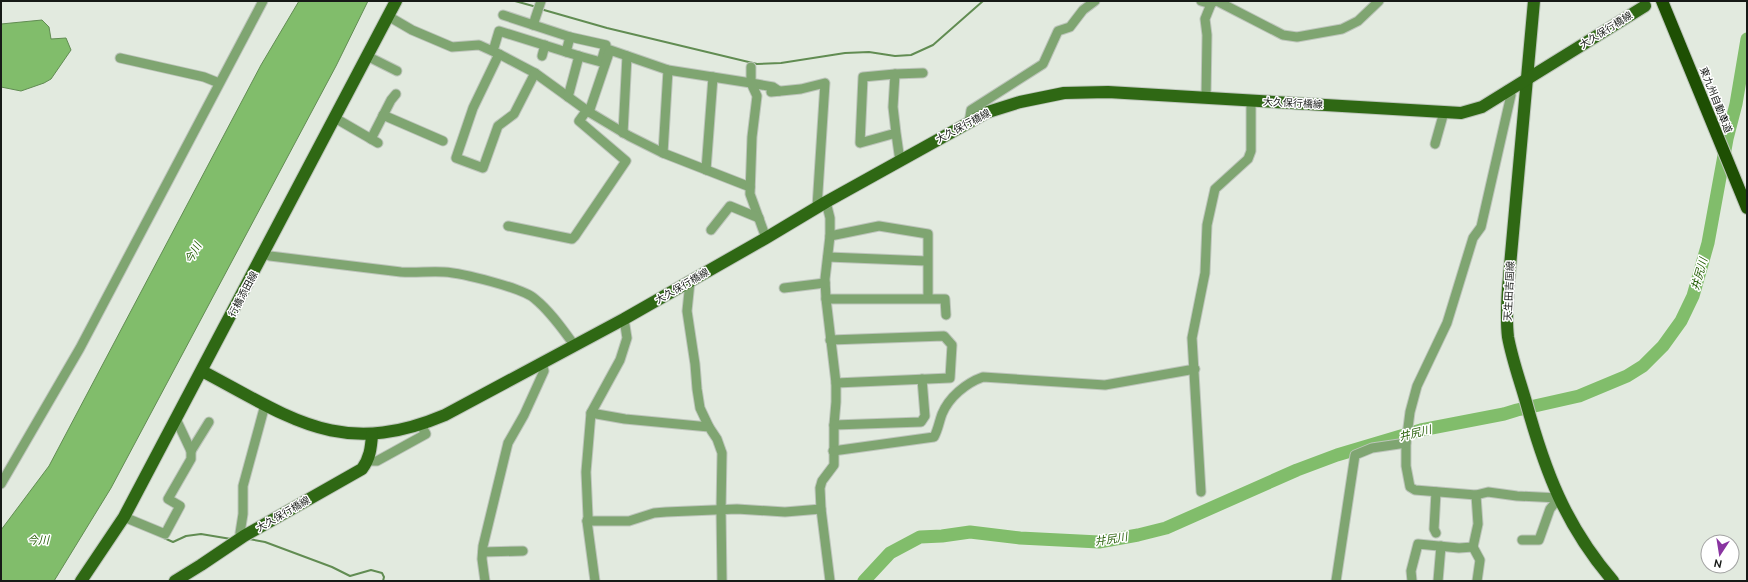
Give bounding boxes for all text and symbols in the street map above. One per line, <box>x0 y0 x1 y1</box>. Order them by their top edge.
street label: 大久保行橋線 <box>1578 9 1634 51</box>
street label: 東九州自動車道 <box>1698 65 1734 135</box>
street label: 大久保行橋線 <box>1263 96 1323 110</box>
street label: 大久保行橋線 <box>934 107 992 145</box>
water label: 今川 <box>183 240 204 266</box>
water label: 井尻川 <box>1689 256 1710 292</box>
street label: 天生田吉国線 <box>1502 261 1516 321</box>
street label: 大久保行橋線 <box>653 266 711 306</box>
street label: 行橋添田線 <box>226 269 260 319</box>
water label: 井尻川 <box>1398 423 1433 443</box>
street label: 大久保行橋線 <box>254 494 312 534</box>
water label: 井尻川 <box>1094 530 1129 548</box>
water label: 今川 <box>27 534 50 546</box>
north arrow <box>1700 534 1740 574</box>
text: N <box>1713 557 1723 571</box>

